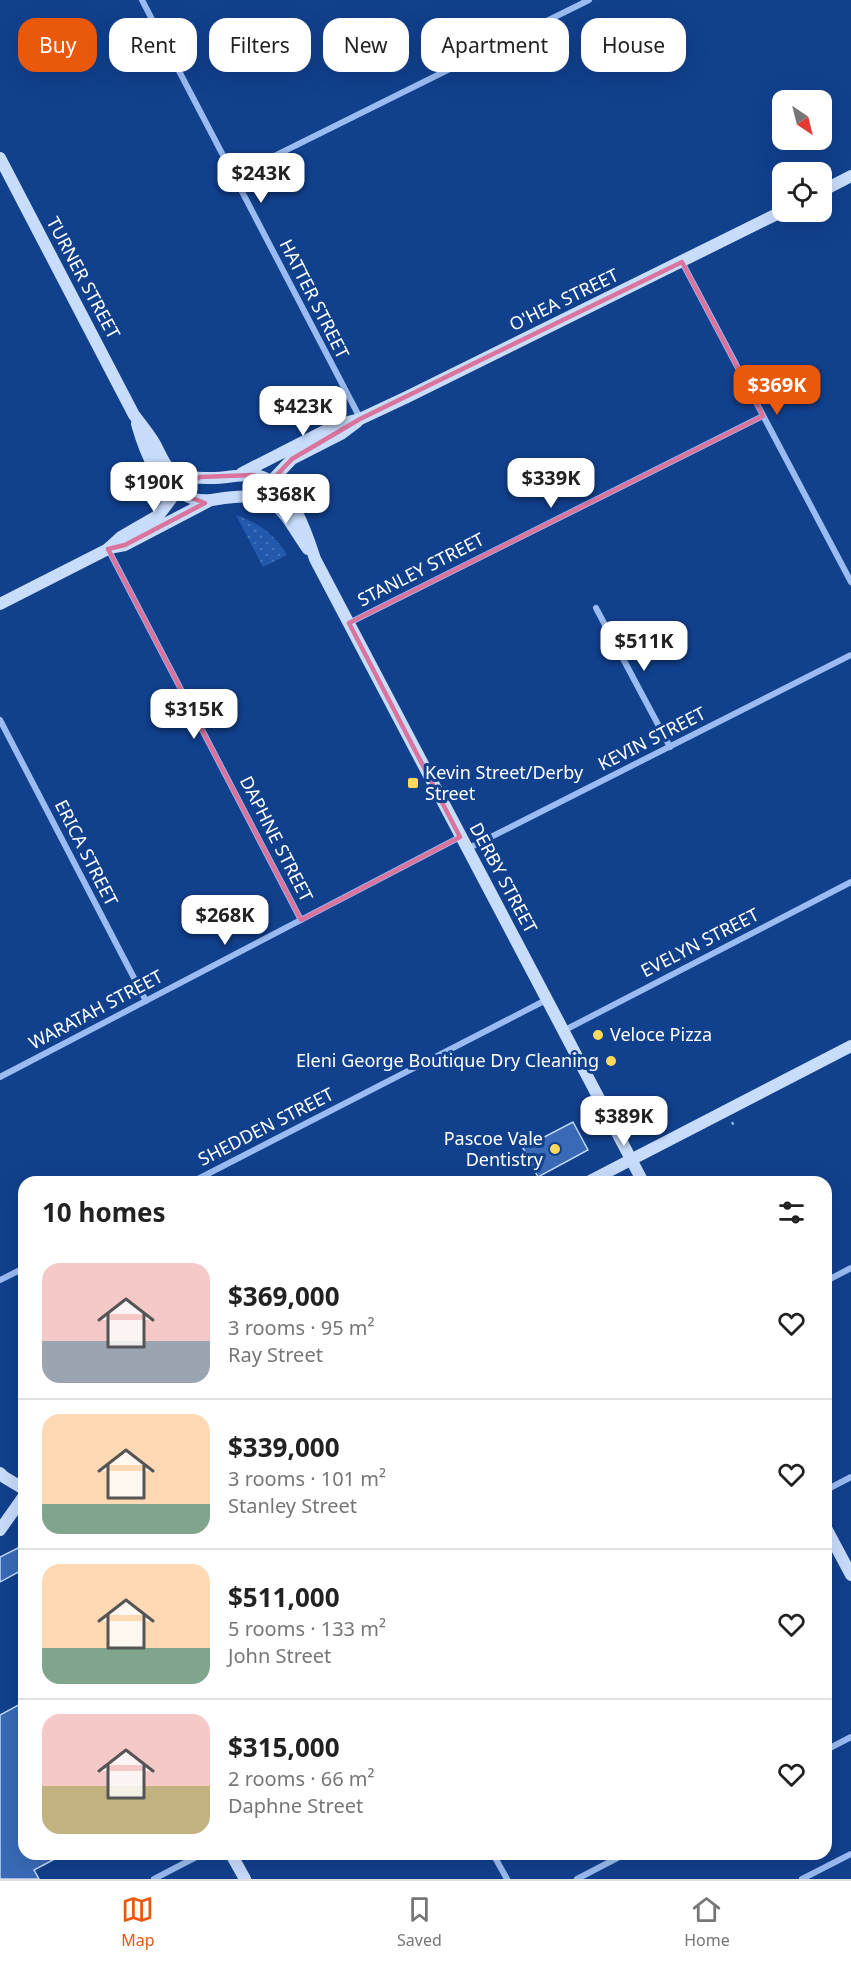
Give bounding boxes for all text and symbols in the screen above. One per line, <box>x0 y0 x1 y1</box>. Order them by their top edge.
chip: Buy <box>18 18 97 72</box>
chip: Rent <box>109 18 197 72</box>
chip: Filters <box>209 18 311 72</box>
chip: New <box>323 18 409 72</box>
chip: Apartment <box>421 18 569 72</box>
chip: House <box>581 18 686 72</box>
north arrow <box>772 90 832 150</box>
map controls <box>772 90 832 222</box>
pin: $243K <box>219 153 303 204</box>
text: $243K <box>231 159 291 186</box>
button: locate <box>772 162 832 222</box>
street label: TURNER STREET <box>42 212 126 343</box>
street label: HATTER STREET <box>274 235 355 362</box>
street label: O'HEA STREET <box>505 262 622 336</box>
pin: $369K <box>735 365 819 416</box>
text: $369K <box>747 371 807 398</box>
pin: $423K <box>261 386 345 437</box>
text: $423K <box>273 392 333 419</box>
pin: $339K <box>509 458 593 509</box>
pin: $190K <box>112 462 196 513</box>
text: $339K <box>521 464 581 491</box>
text: $190K <box>124 468 184 495</box>
pin: $368K <box>244 474 328 525</box>
text: $368K <box>256 480 316 507</box>
street label: STANLEY STREET <box>353 527 488 611</box>
pin: $511K <box>602 621 686 672</box>
text: $511K <box>614 627 674 654</box>
pin: $315K <box>152 689 236 740</box>
text: $315K <box>164 695 224 722</box>
street label: KEVIN STREET <box>594 701 709 775</box>
place label: Kevin Street/Derby Street <box>425 760 584 805</box>
street label: DAPHNE STREET <box>235 772 319 905</box>
marker: Kevin Street/Derby Street <box>406 776 420 790</box>
street label: ERICA STREET <box>50 795 124 910</box>
street label: DERBY STREET <box>465 818 543 937</box>
pin: $268K <box>183 895 267 946</box>
text: $268K <box>195 901 255 928</box>
street label: EVELYN STREET <box>636 902 763 982</box>
street label: WARATAH STREET <box>24 964 167 1055</box>
place label: Veloce Pizza <box>610 1022 712 1046</box>
marker: Veloce Pizza <box>591 1028 605 1042</box>
place label: Eleni George Boutique Dry Cleaning <box>296 1048 599 1072</box>
marker: Eleni George Boutique Dry Cleaning <box>604 1054 618 1068</box>
street label: SHEDDEN STREET <box>194 1082 337 1171</box>
pin: $389K <box>582 1096 666 1147</box>
text: $389K <box>594 1102 654 1129</box>
place label: Pascoe Vale Dentistry <box>444 1126 544 1171</box>
marker: Pascoe Vale Dentistry <box>548 1142 562 1156</box>
text: 10 homes <box>42 1194 166 1230</box>
icon: filters <box>775 1196 808 1229</box>
text: $369,000 <box>228 1278 340 1314</box>
icon: home <box>90 1287 162 1359</box>
icon: heart <box>775 1307 808 1340</box>
text: 3 rooms · 95 m² <box>228 1314 375 1341</box>
text: Ray Street <box>228 1341 323 1368</box>
text: $339,000 <box>228 1429 340 1465</box>
icon: home <box>90 1438 162 1510</box>
icon: heart <box>775 1458 808 1491</box>
text: 3 rooms · 101 m² <box>228 1465 386 1492</box>
text: Stanley Street <box>228 1492 357 1519</box>
text: $511,000 <box>228 1579 340 1615</box>
icon: home <box>90 1588 162 1660</box>
icon: heart <box>775 1608 808 1641</box>
text: 5 rooms · 133 m² <box>228 1615 386 1642</box>
text: John Street <box>228 1642 331 1669</box>
text: $315,000 <box>228 1729 340 1765</box>
icon: home <box>90 1738 162 1810</box>
icon: heart <box>775 1758 808 1791</box>
text: 2 rooms · 66 m² <box>228 1765 375 1792</box>
text: Daphne Street <box>228 1792 363 1819</box>
tab: Map <box>121 1893 155 1951</box>
tab: Saved <box>397 1893 442 1951</box>
tab: Home <box>684 1893 730 1951</box>

